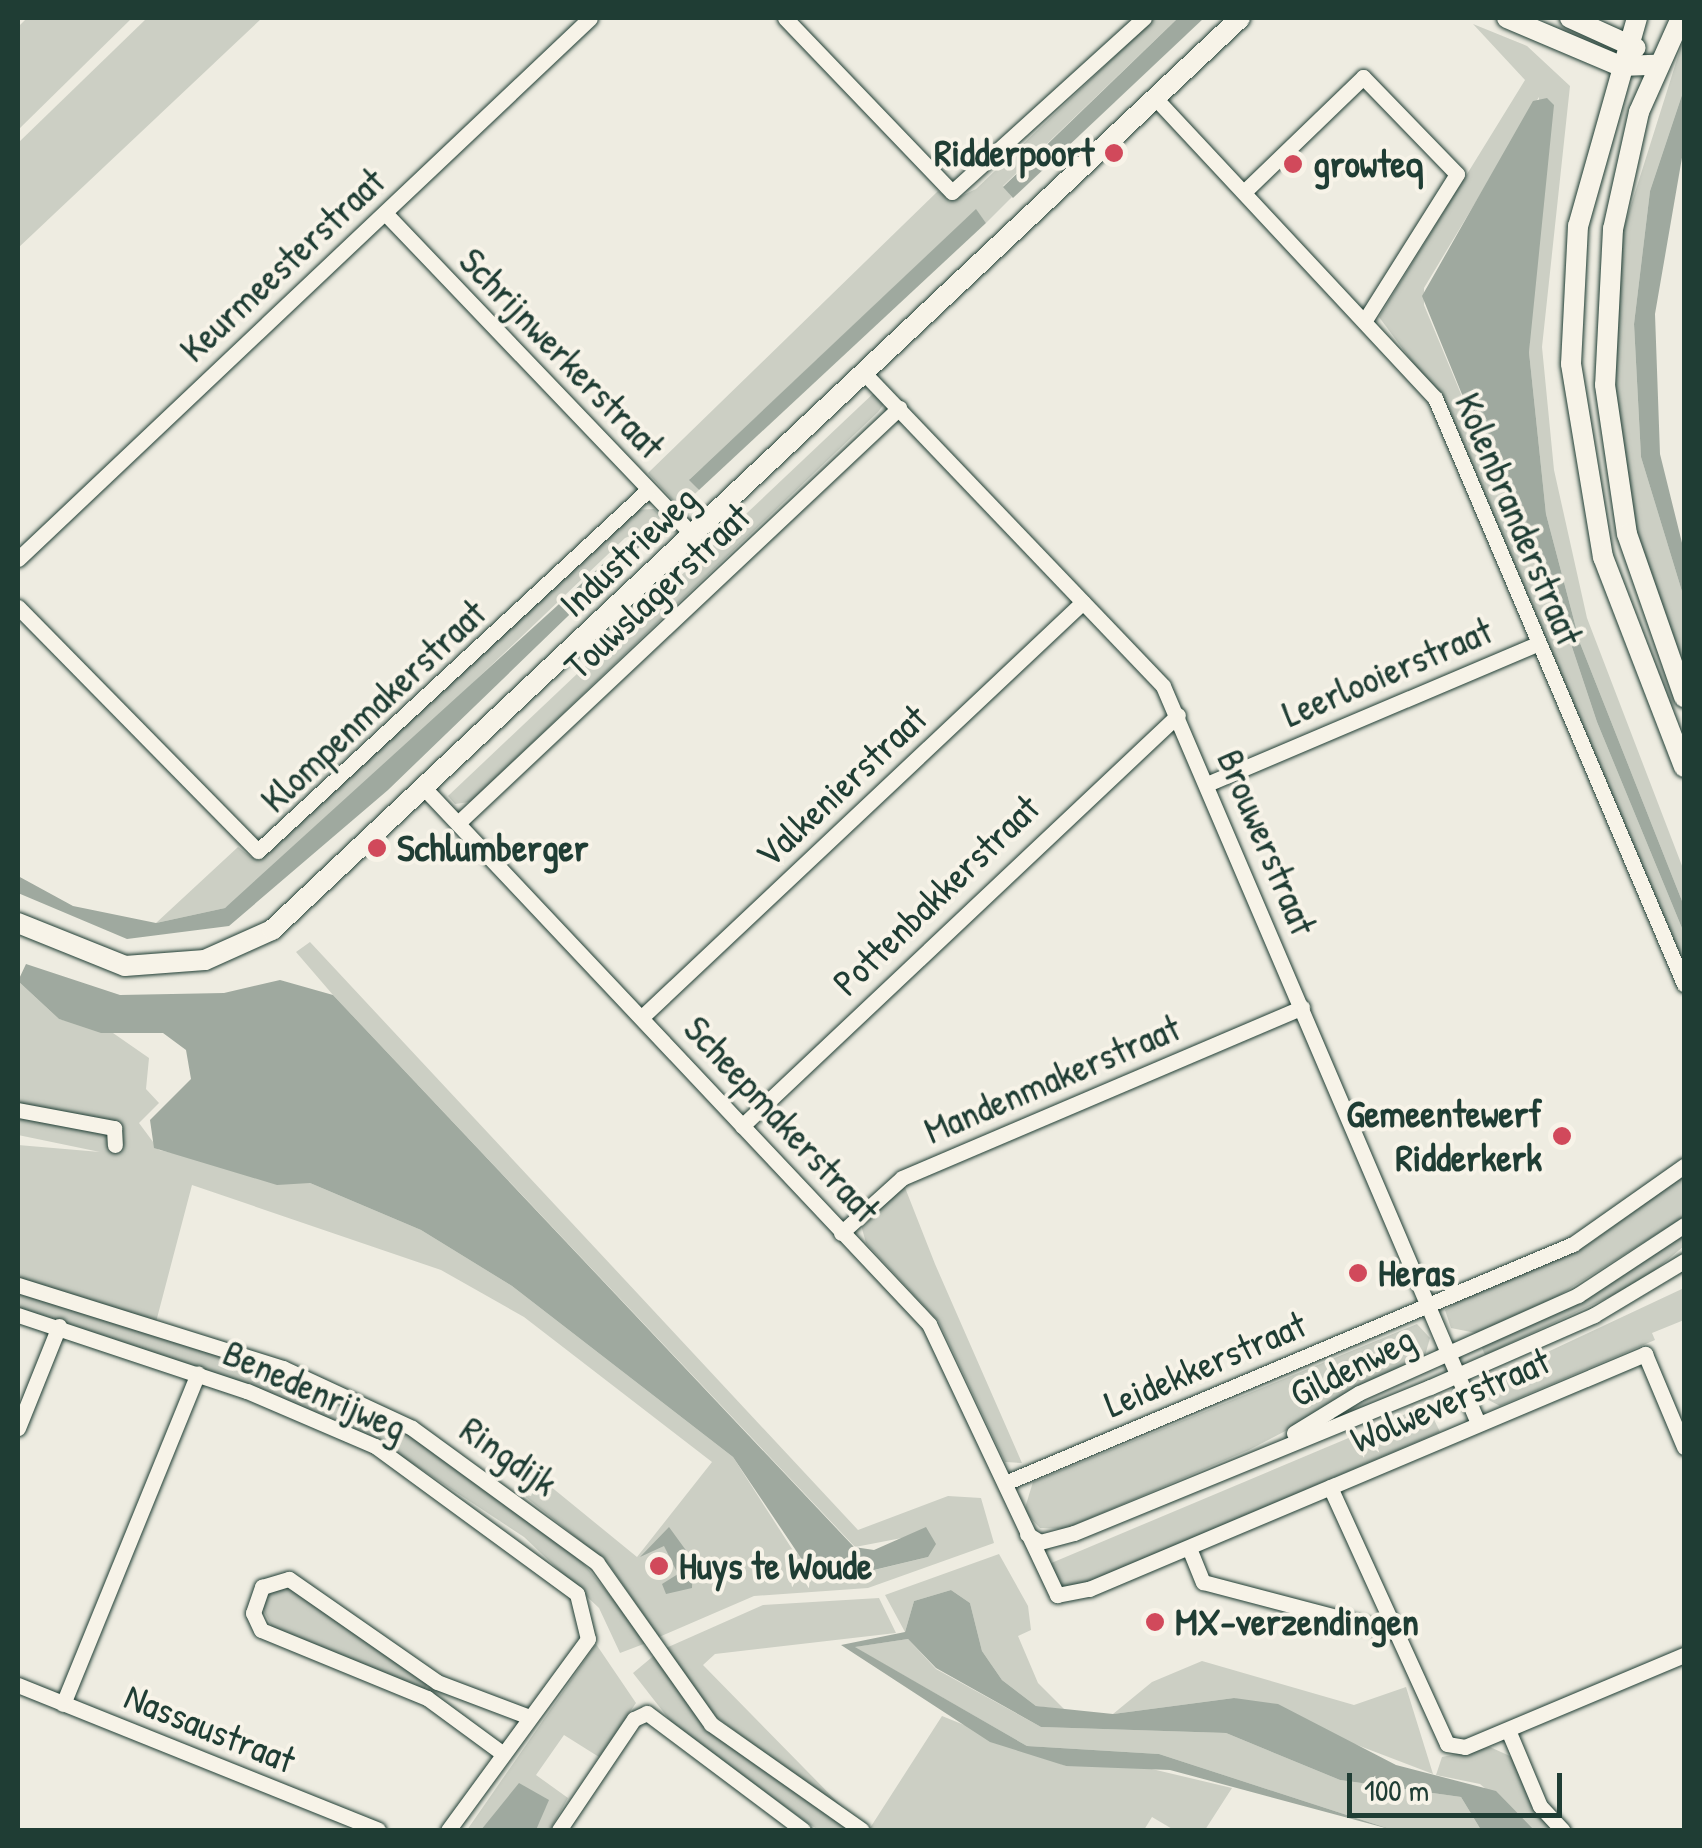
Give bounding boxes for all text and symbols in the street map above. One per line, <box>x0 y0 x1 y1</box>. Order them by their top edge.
place label: Ridderpoort <box>934 130 1094 176</box>
place label: growteq <box>1313 141 1423 187</box>
marker: Ridderpoort <box>1103 142 1125 164</box>
marker: growteq <box>1282 153 1304 175</box>
street label: Keurmeesterstraat <box>170 158 394 372</box>
street label: Schrijnwerkerstraat <box>450 238 674 468</box>
street label: Kolenbranderstraat <box>1445 386 1593 652</box>
street label: Industrieweg <box>550 476 706 626</box>
street label: Touwslagerstraat <box>555 493 759 689</box>
street label: Klompenmakerstraat <box>251 590 495 822</box>
street label: Leerlooierstraat <box>1275 607 1499 737</box>
street label: Valkenierstraat <box>746 695 936 877</box>
street label: Brouwerstraat <box>1208 742 1326 942</box>
street label: Pottenbakkerstraat <box>823 785 1049 1005</box>
place label: Schlumberger <box>397 825 588 871</box>
marker: Schlumberger <box>366 837 388 859</box>
street label: Mandenmakerstraat <box>917 1005 1187 1153</box>
street label: Scheepmakerstraat <box>675 1006 889 1232</box>
place label: Gemeentewerf Ridderkerk <box>1346 1091 1542 1180</box>
marker: Gemeentewerf Ridderkerk <box>1551 1125 1573 1147</box>
place label: Heras <box>1378 1250 1455 1296</box>
marker: Heras <box>1347 1262 1369 1284</box>
street label: Leidekkerstraat <box>1098 1301 1312 1427</box>
street label: Gildenweg <box>1282 1315 1422 1417</box>
street label: Benedenrijweg <box>216 1329 414 1451</box>
street label: Wolweverstraat <box>1344 1338 1556 1462</box>
street label: Ringdijk <box>452 1406 566 1506</box>
place label: Huys te Woude <box>679 1543 872 1589</box>
marker: Huys te Woude <box>648 1555 670 1577</box>
place label: MX-verzendingen <box>1175 1599 1419 1645</box>
marker: MX-verzendingen <box>1144 1611 1166 1633</box>
street label: Nassaustraat <box>118 1673 302 1783</box>
scale bar <box>1352 1753 1567 1815</box>
text: 100 m <box>1364 1770 1429 1810</box>

